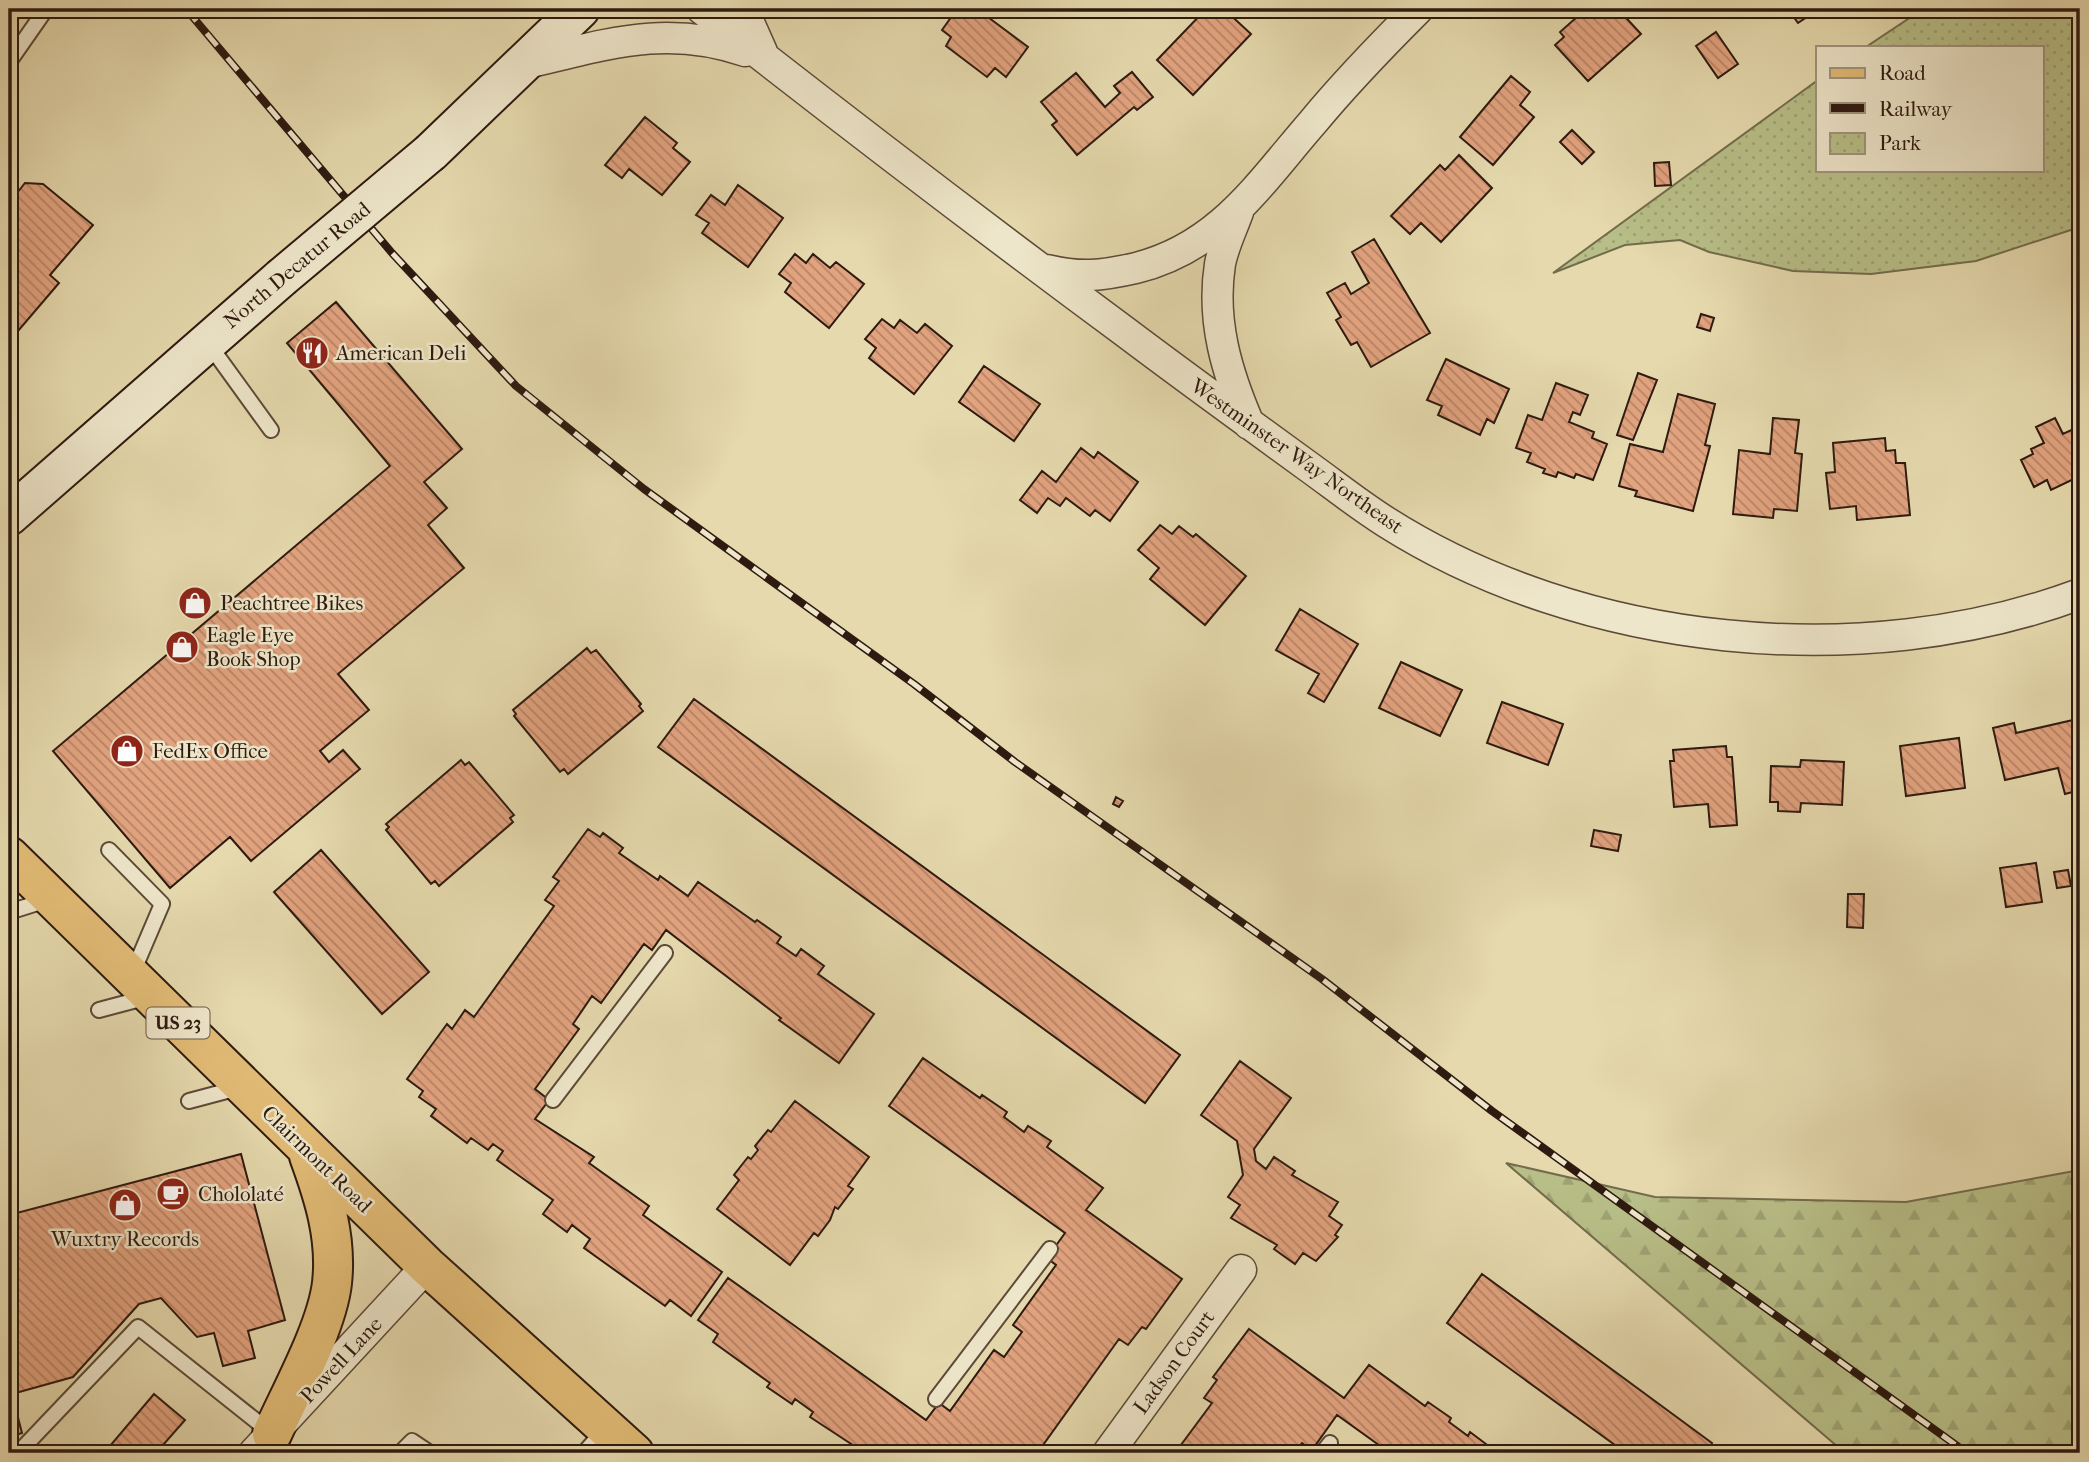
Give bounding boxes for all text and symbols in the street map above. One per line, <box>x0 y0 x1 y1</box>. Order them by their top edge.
legend <box>1816 46 2044 172</box>
text: Road <box>1879 61 1926 85</box>
text: Railway <box>1879 97 1953 121</box>
text: Park <box>1879 131 1921 155</box>
street label: North Decatur Road <box>219 196 376 333</box>
restaurant icon: American Deli <box>293 334 331 372</box>
place label: American Deli <box>335 341 466 365</box>
street label: Westminster Way Northeast <box>1185 373 1408 539</box>
shop icon: Peachtree Bikes <box>176 584 214 622</box>
place label: Peachtree Bikes <box>220 591 363 615</box>
place label: Eagle Eye Book Shop <box>206 623 301 671</box>
shop icon: Eagle Eye Book Shop <box>163 628 201 666</box>
shop icon: FedEx Office <box>108 732 146 770</box>
place label: FedEx Office <box>152 739 268 763</box>
road number: US 23 <box>146 1007 210 1038</box>
street label: Clairmont Road <box>257 1101 377 1218</box>
cafe icon: Chololaté <box>154 1175 192 1213</box>
place label: Chololaté <box>198 1182 284 1206</box>
shop icon: Wuxtry Records <box>106 1186 144 1224</box>
place label: Wuxtry Records <box>50 1227 199 1251</box>
street label: Ladson Court <box>1128 1305 1220 1418</box>
street label: Powell Lane <box>295 1312 387 1408</box>

